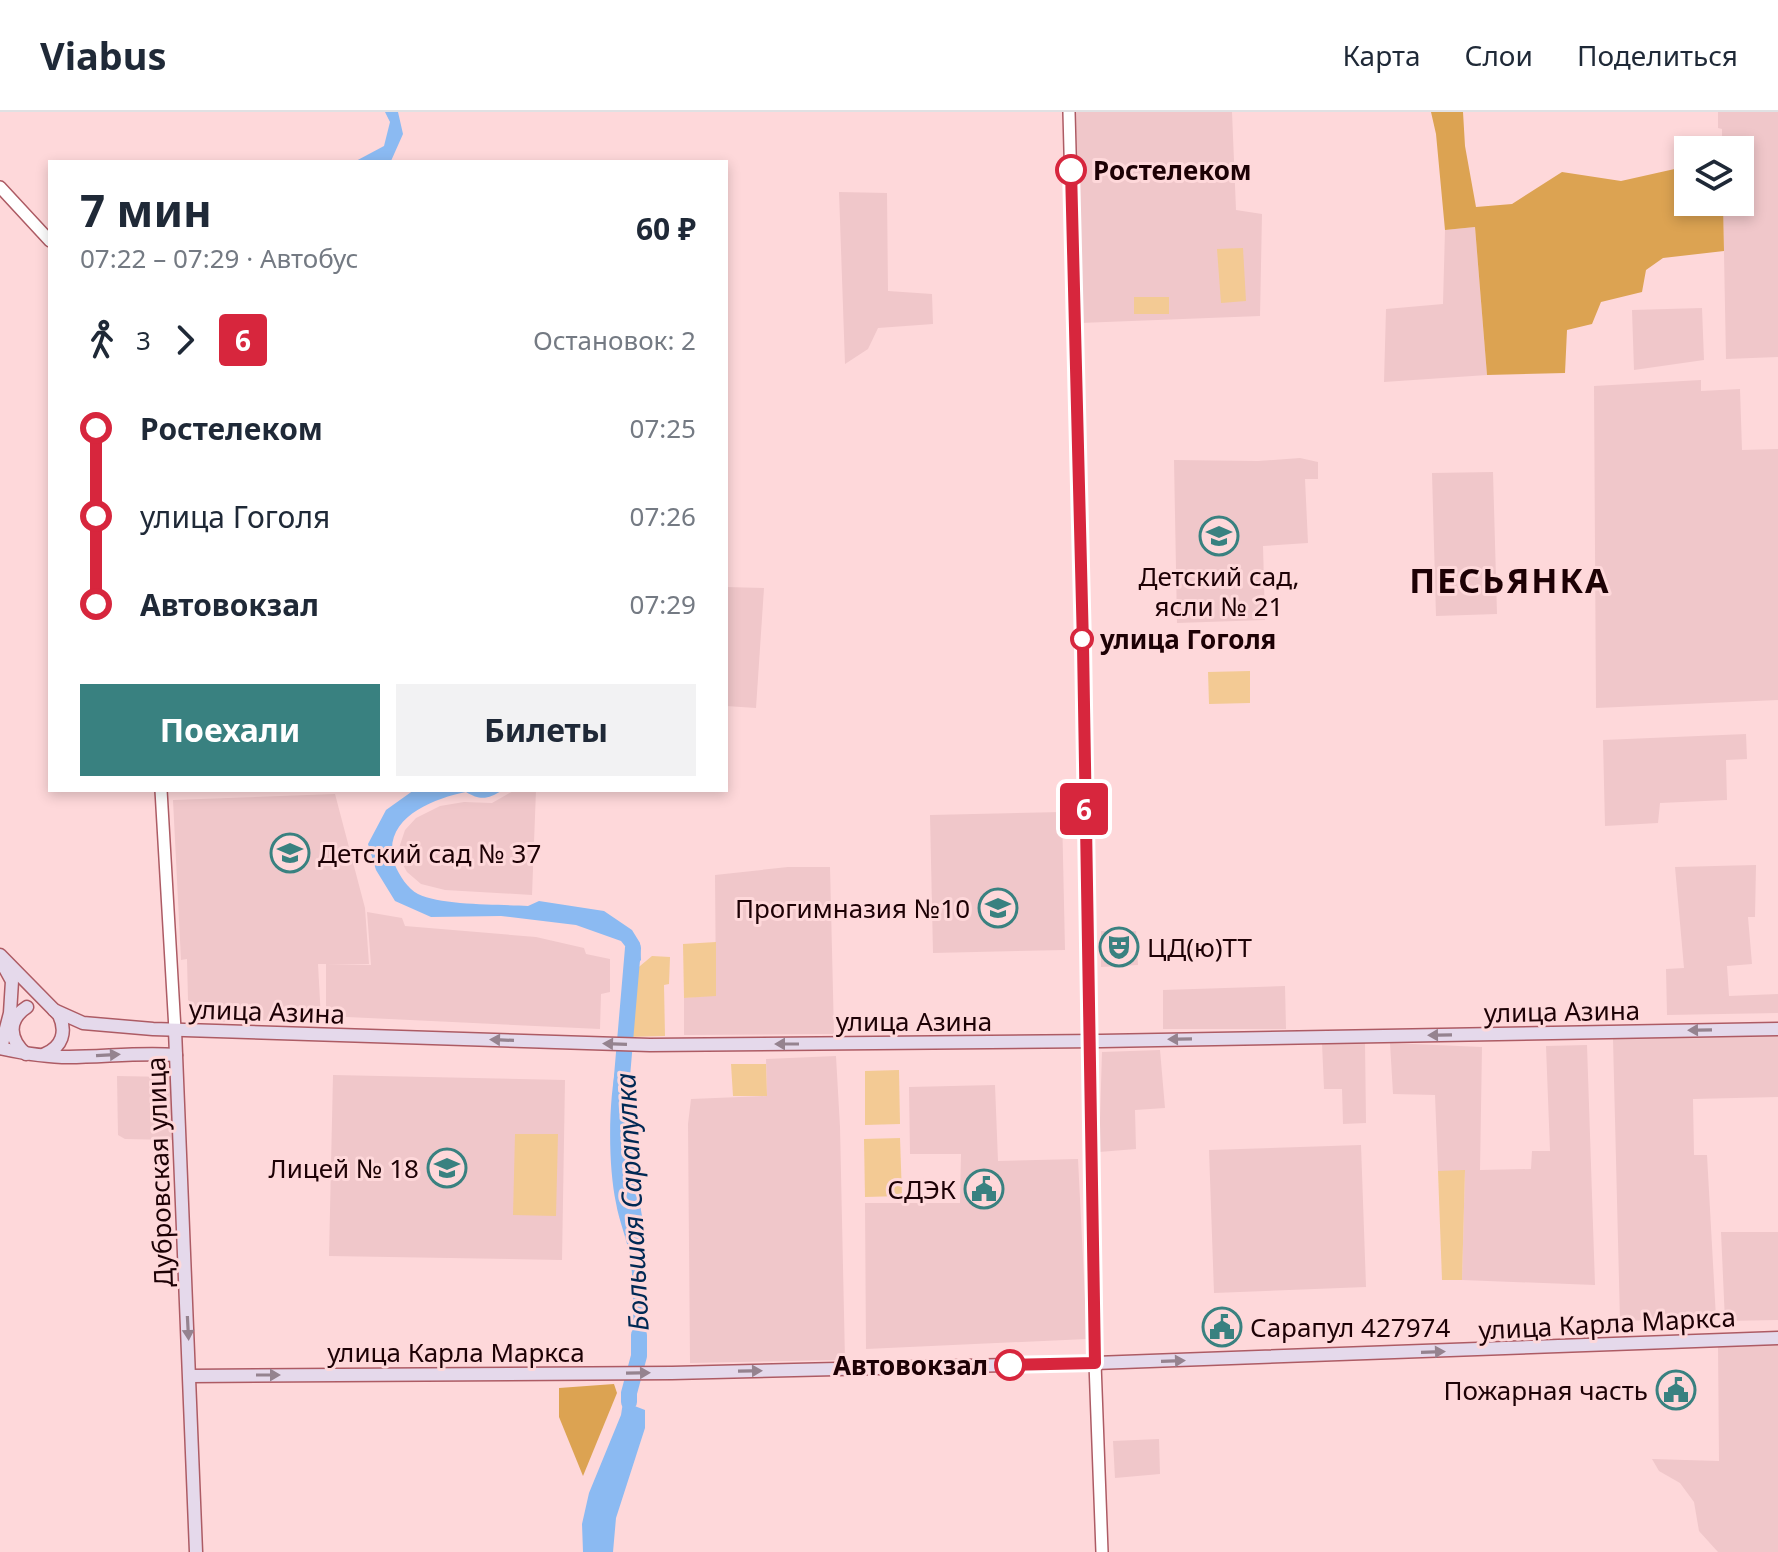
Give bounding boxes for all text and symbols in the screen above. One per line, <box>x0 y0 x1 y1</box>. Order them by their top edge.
text: Viabus <box>40 29 167 81</box>
text: Карта <box>1342 36 1421 74</box>
text: Слои <box>1465 36 1533 74</box>
text: Поделиться <box>1577 36 1738 74</box>
map controls <box>1674 136 1754 216</box>
button: layers <box>1674 136 1754 216</box>
place label: Ростелеком <box>1093 152 1252 188</box>
marker: Ростелеком <box>1056 155 1086 185</box>
text: 7 мин <box>80 180 212 240</box>
text: 60 ₽ <box>636 208 696 249</box>
text: 07:22 – 07:29 · Автобус <box>80 240 358 276</box>
icon: walk <box>80 318 124 362</box>
icon: forward <box>163 318 207 362</box>
text: 6 <box>235 321 251 359</box>
text: 3 <box>136 322 151 358</box>
text: Остановок: 2 <box>533 322 696 358</box>
text: Ростелеком <box>140 408 323 449</box>
text: 07:25 <box>630 410 696 446</box>
text: улица Гоголя <box>140 496 330 537</box>
text: 07:26 <box>630 498 696 534</box>
school or university icon: Детский сад, ясли № 21 <box>1198 515 1240 557</box>
district label: ПЕСЬЯНКА <box>1409 557 1611 603</box>
place label: Детский сад, ясли № 21 <box>1138 558 1300 624</box>
text: Автовокзал <box>140 584 319 625</box>
text: 07:29 <box>630 586 696 622</box>
place label: улица Гоголя <box>1099 621 1276 657</box>
marker: улица Гоголя <box>1071 628 1093 650</box>
button: Поехали <box>80 684 380 776</box>
button: Билеты <box>396 684 696 776</box>
line badge: 6 <box>1058 783 1110 835</box>
text: 6 <box>1076 790 1092 828</box>
school or university icon: Детский сад № 37 <box>269 832 311 874</box>
place label: Детский сад № 37 <box>318 835 541 871</box>
school or university icon: Прогимназия №10 <box>977 887 1019 929</box>
place label: Прогимназия №10 <box>735 890 970 926</box>
theatre icon: ЦД(ю)ТТ <box>1098 926 1140 968</box>
place label: ЦД(ю)ТТ <box>1147 929 1253 965</box>
street label: улица Азина <box>188 990 346 1032</box>
street label: улица Азина <box>1484 992 1640 1030</box>
street label: улица Азина <box>836 1003 992 1039</box>
one-way arrow <box>1687 1024 1712 1036</box>
one-way arrow <box>1427 1029 1452 1041</box>
one-way arrow <box>1167 1033 1192 1046</box>
one-way arrow <box>489 1034 514 1047</box>
one-way arrow <box>602 1037 627 1050</box>
one-way arrow <box>774 1037 799 1050</box>
one-way arrow <box>96 1048 121 1061</box>
street label: Дубровская улица <box>137 1056 181 1288</box>
water label: Большая Сарапулка <box>605 1072 657 1332</box>
school or university icon: Лицей № 18 <box>426 1147 468 1189</box>
place label: Лицей № 18 <box>269 1150 419 1186</box>
public building icon: СДЭК <box>963 1168 1005 1210</box>
place label: СДЭК <box>887 1171 956 1207</box>
street label: улица Карла Маркса <box>1477 1298 1737 1348</box>
public building icon: Сарапул 427974 <box>1201 1306 1243 1348</box>
place label: Сарапул 427974 <box>1250 1309 1450 1345</box>
one-way arrow <box>181 1316 194 1341</box>
street label: улица Карла Маркса <box>327 1334 585 1370</box>
one-way arrow <box>1421 1346 1446 1359</box>
place label: Автовокзал <box>833 1347 988 1383</box>
marker: Автовокзал <box>995 1350 1025 1380</box>
one-way arrow <box>1161 1354 1186 1367</box>
one-way arrow <box>738 1364 763 1377</box>
one-way arrow <box>626 1367 651 1379</box>
one-way arrow <box>256 1369 281 1382</box>
public building icon: Пожарная часть <box>1655 1369 1697 1411</box>
place label: Пожарная часть <box>1444 1372 1648 1408</box>

